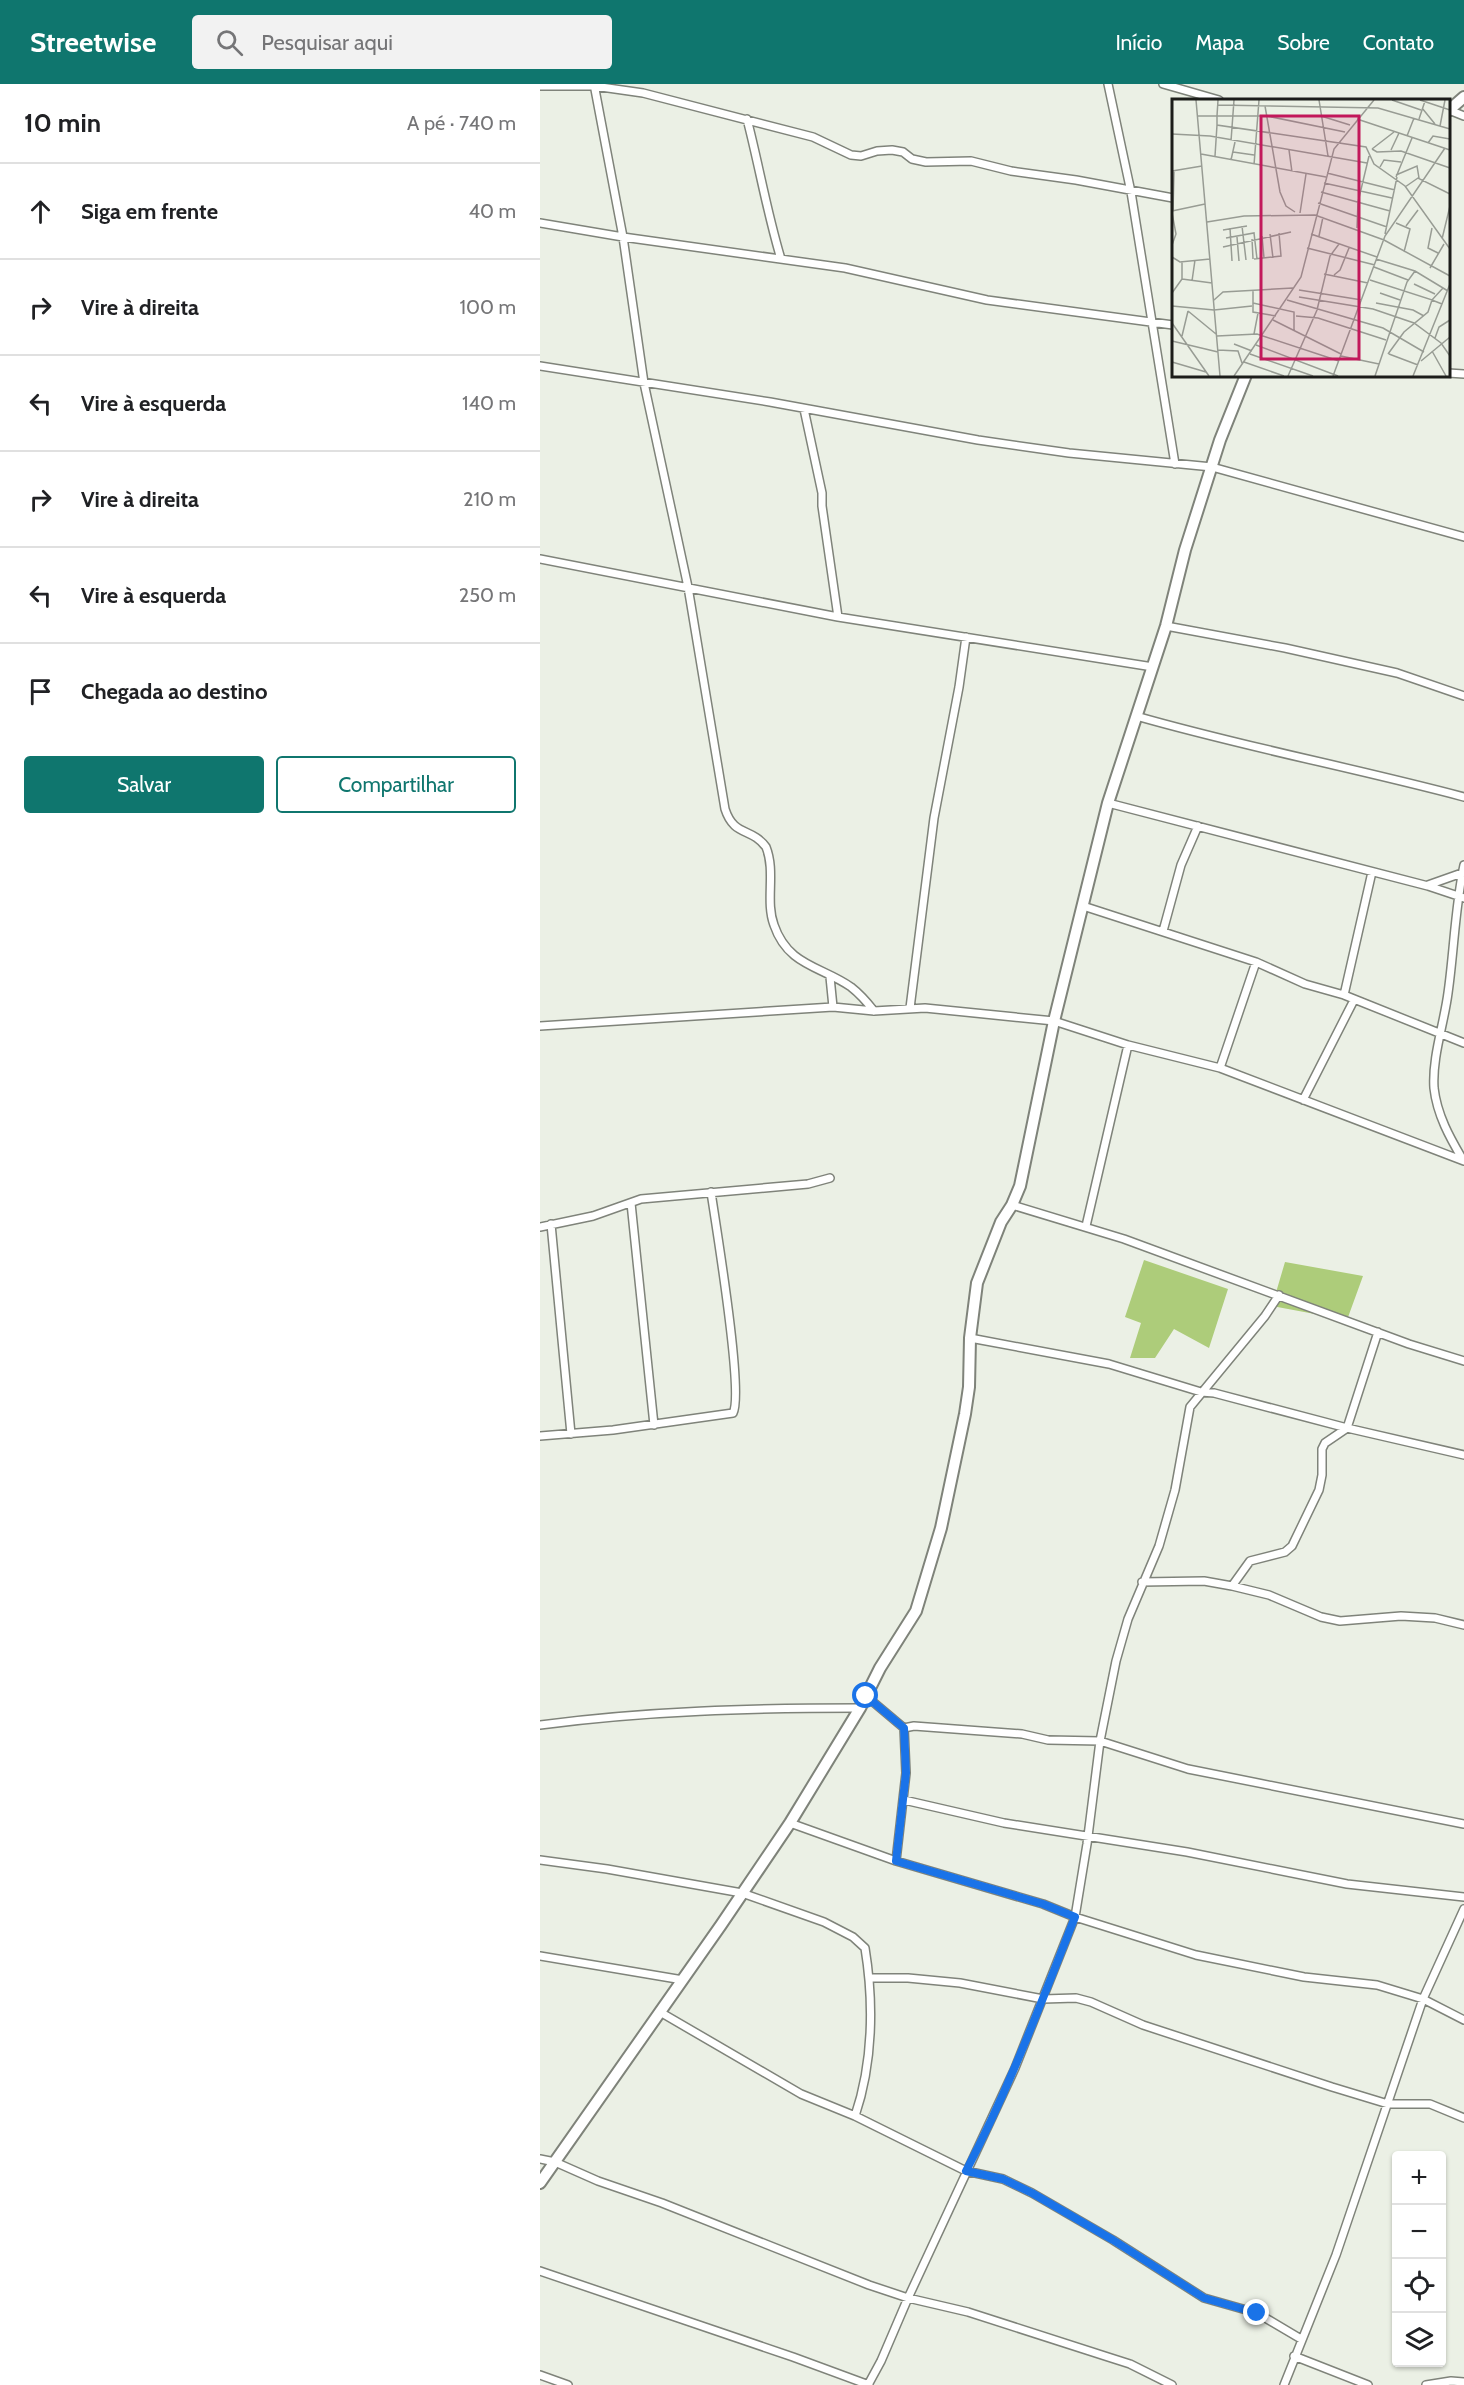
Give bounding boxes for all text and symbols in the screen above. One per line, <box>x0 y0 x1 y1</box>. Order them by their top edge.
search box <box>192 15 612 69</box>
text: Streetwise <box>30 25 156 59</box>
icon: search <box>213 26 246 59</box>
text: Pesquisar aqui <box>261 29 393 56</box>
text: Início <box>1115 30 1162 55</box>
text: Mapa <box>1195 30 1244 55</box>
text: Sobre <box>1277 30 1330 55</box>
text: Contato <box>1363 30 1434 55</box>
inset map <box>1172 99 1449 376</box>
text: 10 min <box>24 107 101 139</box>
text: A pé · 740 m <box>407 111 516 135</box>
icon: ahead <box>24 195 57 228</box>
text: Siga em frente <box>81 198 218 225</box>
text: 40 m <box>468 199 516 223</box>
icon: right <box>24 291 57 324</box>
text: Vire à direita <box>81 294 199 321</box>
text: 100 m <box>460 295 516 319</box>
icon: left <box>24 387 57 420</box>
text: Vire à esquerda <box>81 390 226 417</box>
text: 140 m <box>462 391 516 415</box>
icon: right <box>24 483 57 516</box>
text: Vire à direita <box>81 486 199 513</box>
text: 210 m <box>463 487 516 511</box>
icon: left <box>24 579 57 612</box>
text: Vire à esquerda <box>81 582 226 609</box>
text: 250 m <box>459 583 516 607</box>
icon: arrive <box>24 675 57 708</box>
text: Chegada ao destino <box>81 678 267 705</box>
button: Salvar <box>24 756 264 813</box>
button: Compartilhar <box>276 756 516 813</box>
route start <box>852 1682 878 1708</box>
map controls <box>1392 2151 1446 2367</box>
button: + <box>1392 2151 1446 2205</box>
button: − <box>1392 2205 1446 2259</box>
button: locate <box>1392 2259 1446 2313</box>
route end <box>1243 2299 1269 2325</box>
button: layers <box>1392 2313 1446 2367</box>

